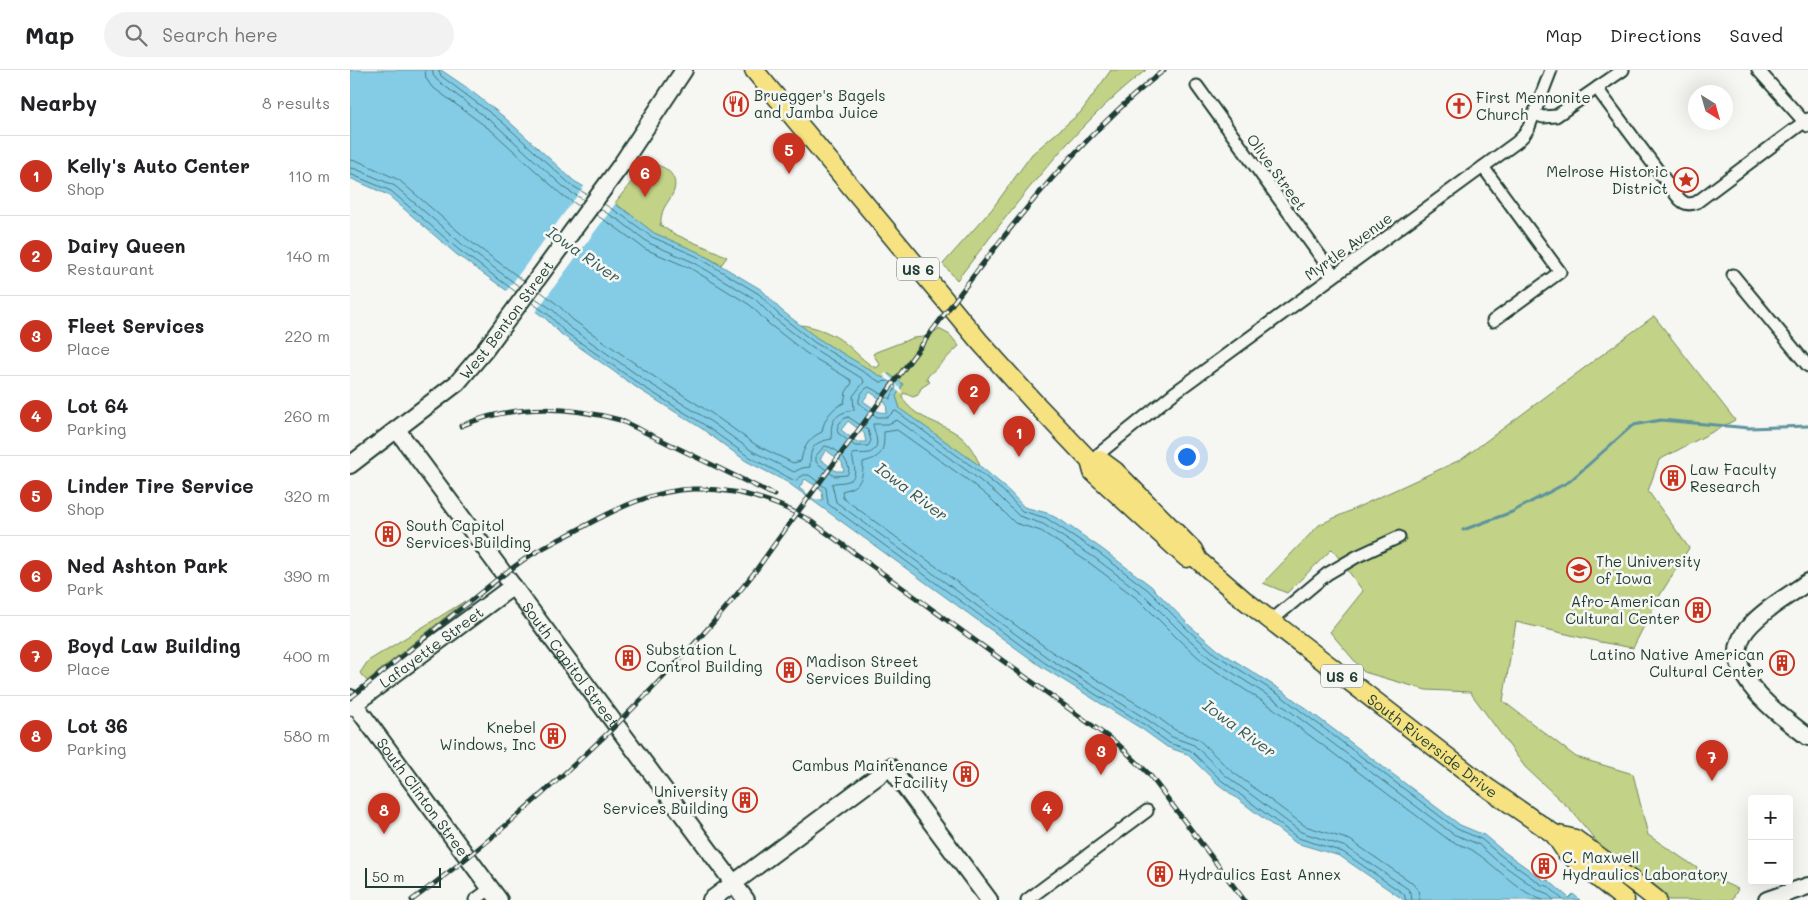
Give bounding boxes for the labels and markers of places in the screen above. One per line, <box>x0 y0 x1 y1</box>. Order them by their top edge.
place label: Bruegger's Bagels and Jamba Juice <box>754 85 886 122</box>
place label: First Mennonite Church <box>1476 87 1591 124</box>
restaurant icon: Bruegger's Bagels and Jamba Juice <box>723 91 749 117</box>
church icon: First Mennonite Church <box>1446 93 1472 119</box>
pin: 5 <box>773 133 805 174</box>
pin: 6 <box>629 156 661 197</box>
place label: Melrose Historic District <box>1546 161 1668 198</box>
place icon: Melrose Historic District <box>1673 167 1699 193</box>
pin: 2 <box>958 374 990 415</box>
pin: 1 <box>1003 416 1035 457</box>
place label: Law Faculty Research <box>1690 459 1777 496</box>
building icon: Law Faculty Research <box>1660 465 1686 491</box>
place label: South Capitol Services Building <box>406 515 531 552</box>
building icon: South Capitol Services Building <box>375 521 401 547</box>
place label: The University of Iowa <box>1596 551 1701 588</box>
school or university icon: The University of Iowa <box>1566 557 1592 583</box>
place label: Afro-American Cultural Center <box>1565 591 1680 628</box>
building icon: Afro-American Cultural Center <box>1685 597 1711 623</box>
place label: Substation L Control Building <box>646 639 763 676</box>
place label: Latino Native American Cultural Center <box>1590 644 1764 681</box>
building icon: Substation L Control Building <box>615 645 641 671</box>
building icon: Latino Native American Cultural Center <box>1769 650 1795 676</box>
place label: Madison Street Services Building <box>806 651 931 688</box>
building icon: Madison Street Services Building <box>776 657 802 683</box>
place label: Knebel Windows, Inc <box>440 717 536 754</box>
building icon: Knebel Windows, Inc <box>540 723 566 749</box>
pin: 3 <box>1085 734 1117 775</box>
pin: 7 <box>1696 740 1728 781</box>
place label: Cambus Maintenance Facility <box>792 755 948 792</box>
building icon: Cambus Maintenance Facility <box>953 761 979 787</box>
place label: University Services Building <box>603 781 728 818</box>
building icon: University Services Building <box>732 787 758 813</box>
pin: 4 <box>1031 791 1063 832</box>
pin: 8 <box>368 793 400 834</box>
place label: C. Maxwell Hydraulics Laboratory <box>1562 847 1728 884</box>
building icon: C. Maxwell Hydraulics Laboratory <box>1531 853 1557 879</box>
building icon: Hydraulics East Annex <box>1147 861 1173 887</box>
place label: Hydraulics East Annex <box>1178 864 1341 884</box>

